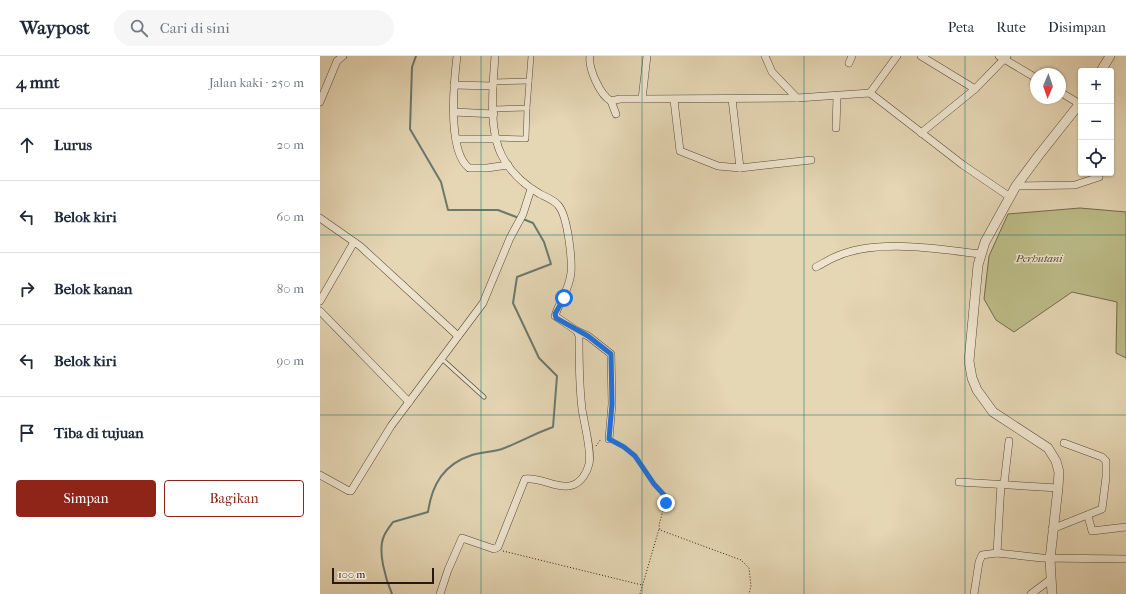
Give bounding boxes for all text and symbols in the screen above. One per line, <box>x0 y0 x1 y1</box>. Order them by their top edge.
search box <box>114 10 394 46</box>
text: Waypost <box>20 17 90 39</box>
icon: search <box>128 17 150 39</box>
text: Cari di sini <box>160 19 230 37</box>
text: Peta <box>948 19 974 36</box>
text: Rute <box>996 19 1026 36</box>
text: Disimpan <box>1048 19 1106 36</box>
north arrow <box>1030 68 1066 104</box>
map controls <box>1078 68 1114 176</box>
button: + <box>1078 68 1114 104</box>
text: 4 mnt <box>16 72 60 92</box>
text: Jalan kaki · 250 m <box>209 75 304 90</box>
button: − <box>1078 104 1114 140</box>
icon: ahead <box>16 134 38 156</box>
text: Lurus <box>54 136 92 154</box>
text: 20 m <box>277 137 304 152</box>
button: locate <box>1078 140 1114 176</box>
icon: left <box>16 206 38 228</box>
text: Belok kiri <box>54 208 117 226</box>
text: 60 m <box>276 209 304 224</box>
park label: Perhutani <box>1015 252 1063 265</box>
icon: right <box>16 278 38 300</box>
text: Belok kanan <box>54 280 133 298</box>
text: 80 m <box>277 281 304 296</box>
route start <box>555 289 573 307</box>
icon: left <box>16 350 38 372</box>
text: Belok kiri <box>54 352 117 370</box>
text: 90 m <box>276 353 304 368</box>
icon: arrive <box>16 422 38 444</box>
text: Tiba di tujuan <box>54 424 144 442</box>
button: Simpan <box>16 480 156 517</box>
button: Bagikan <box>164 480 304 517</box>
route end <box>657 494 675 512</box>
scale bar <box>332 566 434 585</box>
text: 100 m <box>338 568 366 581</box>

